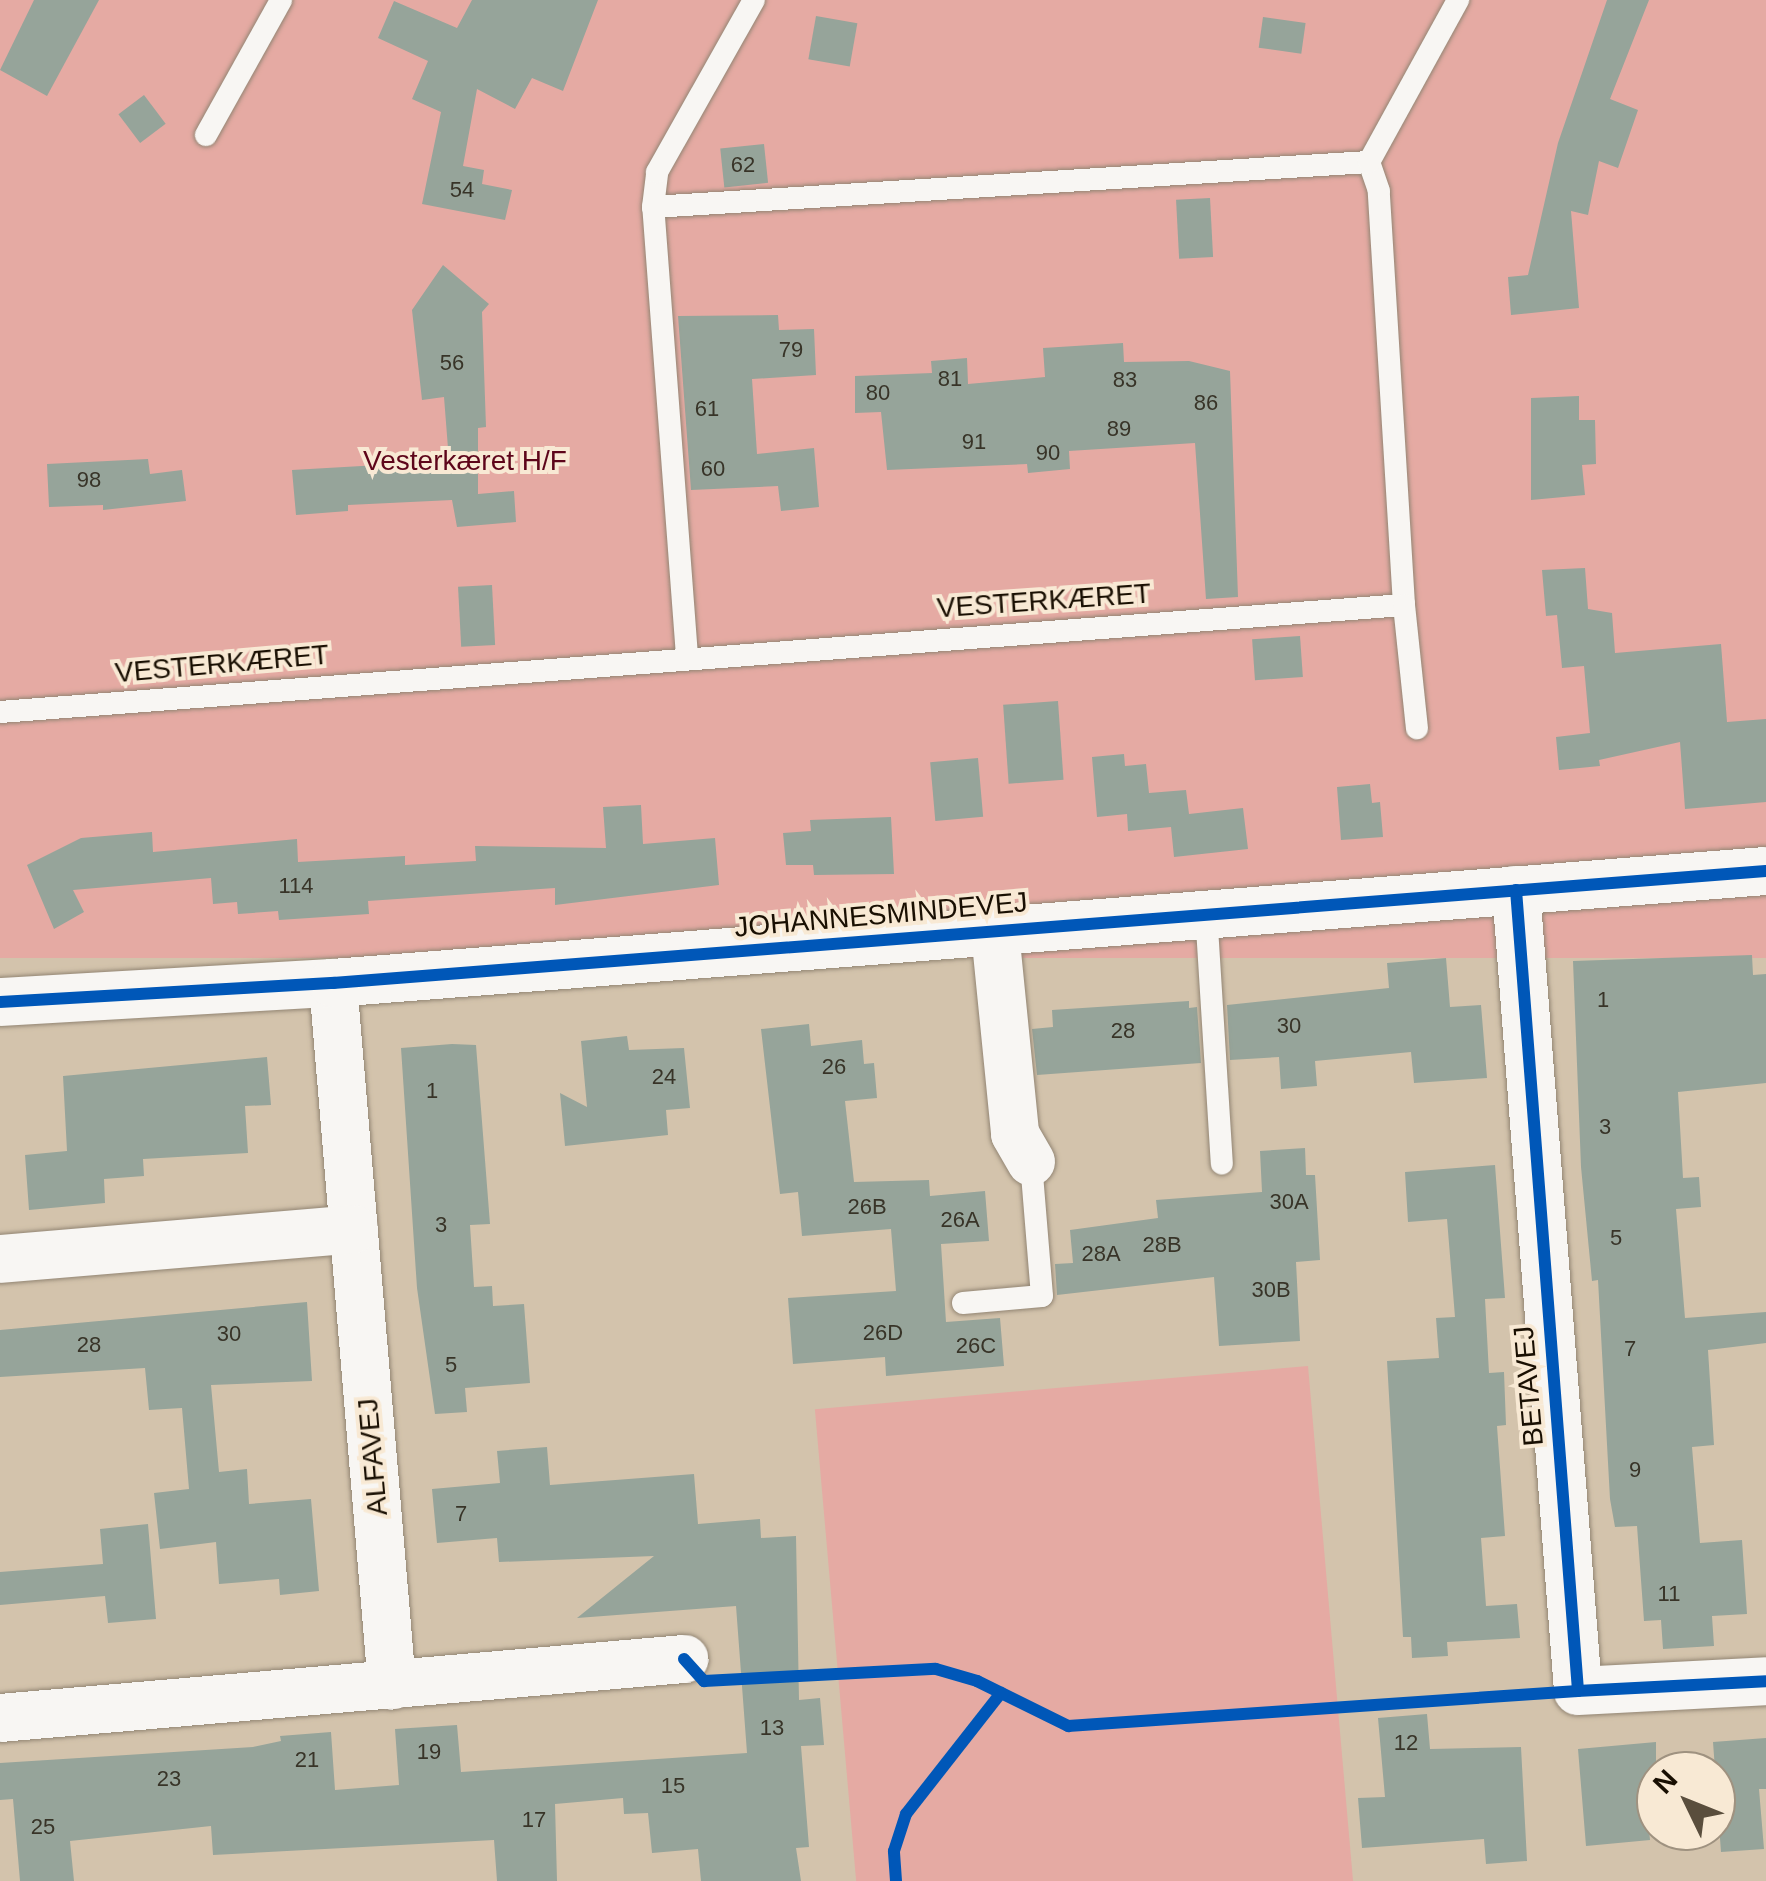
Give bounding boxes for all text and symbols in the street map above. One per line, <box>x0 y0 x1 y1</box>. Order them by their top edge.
house number: 62 <box>731 152 755 178</box>
house number: 54 <box>450 177 474 203</box>
house number: 79 <box>779 337 803 363</box>
house number: 56 <box>440 350 464 376</box>
house number: 81 <box>938 366 962 392</box>
house number: 83 <box>1113 367 1137 393</box>
house number: 80 <box>866 380 890 406</box>
house number: 86 <box>1194 390 1218 416</box>
house number: 61 <box>695 396 719 422</box>
house number: 89 <box>1107 416 1131 442</box>
house number: 91 <box>962 429 986 455</box>
house number: 90 <box>1036 440 1060 466</box>
park label: Vesterkæret H/F <box>363 444 567 478</box>
house number: 60 <box>701 456 725 482</box>
house number: 98 <box>77 467 101 493</box>
street label: VESTERKÆRET <box>936 577 1152 625</box>
street label: VESTERKÆRET <box>114 638 330 690</box>
house number: 114 <box>278 873 314 899</box>
street label: JOHANNESMINDEVEJ <box>733 885 1029 945</box>
house number: 1 <box>1597 987 1609 1013</box>
house number: 30 <box>1277 1013 1301 1039</box>
house number: 28 <box>1111 1018 1135 1044</box>
house number: 26 <box>822 1054 846 1080</box>
house number: 24 <box>652 1064 676 1090</box>
house number: 1 <box>426 1078 438 1104</box>
house number: 3 <box>1599 1114 1611 1140</box>
house number: 30A <box>1269 1189 1309 1215</box>
house number: 26B <box>847 1194 887 1220</box>
house number: 26A <box>940 1207 980 1233</box>
house number: 3 <box>435 1212 447 1238</box>
house number: 5 <box>1610 1225 1622 1251</box>
house number: 28B <box>1142 1232 1182 1258</box>
house number: 28A <box>1081 1241 1121 1267</box>
house number: 30B <box>1251 1277 1291 1303</box>
house number: 26D <box>863 1320 903 1346</box>
house number: 30 <box>217 1321 241 1347</box>
street label: BETAVEJ <box>1507 1325 1551 1447</box>
house number: 28 <box>77 1332 101 1358</box>
house number: 26C <box>956 1333 996 1359</box>
house number: 7 <box>1624 1336 1636 1362</box>
house number: 5 <box>445 1352 457 1378</box>
street label: ALFAVEJ <box>351 1397 395 1517</box>
house number: 9 <box>1629 1457 1641 1483</box>
house number: 7 <box>455 1501 467 1527</box>
house number: 11 <box>1658 1581 1680 1607</box>
house number: 13 <box>760 1715 784 1741</box>
house number: 12 <box>1394 1730 1418 1756</box>
house number: 19 <box>417 1739 441 1765</box>
house number: 21 <box>295 1747 319 1773</box>
north arrow <box>1636 1751 1736 1851</box>
text: N <box>1647 1764 1683 1800</box>
house number: 23 <box>157 1766 181 1792</box>
house number: 15 <box>661 1773 685 1799</box>
house number: 17 <box>522 1807 546 1833</box>
house number: 25 <box>31 1814 55 1840</box>

